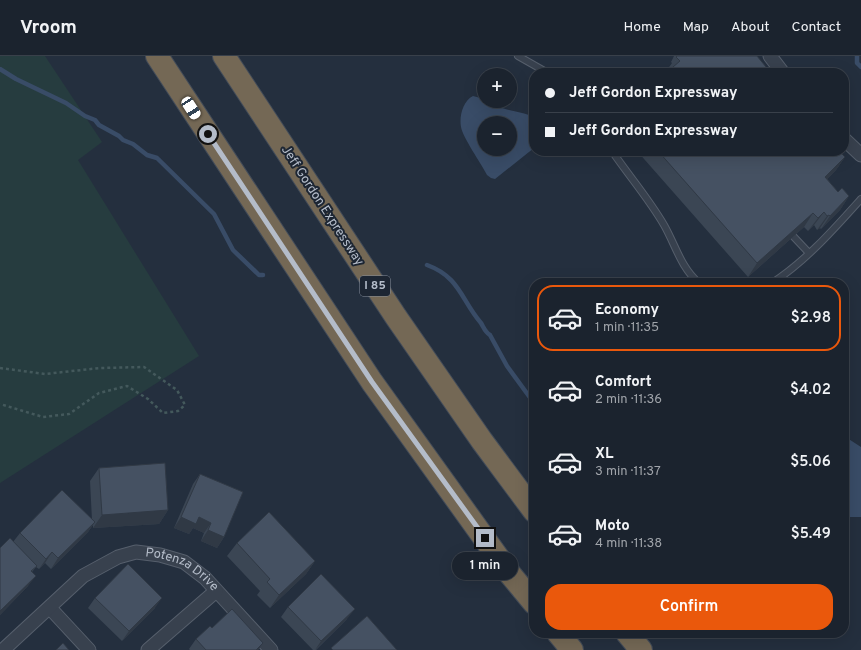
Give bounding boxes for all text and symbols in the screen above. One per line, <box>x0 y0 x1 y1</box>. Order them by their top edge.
text: Vroom <box>20 16 77 40</box>
text: Home <box>624 19 661 36</box>
text: Map <box>683 19 709 36</box>
text: About <box>731 19 770 36</box>
text: Contact <box>792 19 841 36</box>
map controls <box>477 68 517 156</box>
button: + <box>477 68 517 108</box>
text: Jeff Gordon Expressway <box>569 84 738 103</box>
car <box>179 95 203 121</box>
button: − <box>477 116 517 156</box>
text: Jeff Gordon Expressway <box>569 122 738 141</box>
route start <box>199 125 217 143</box>
street label: Jeff Gordon Expressway <box>277 143 367 269</box>
road number: I 85 <box>360 276 390 296</box>
icon: car <box>547 300 583 336</box>
text: Economy <box>595 301 659 320</box>
text: $2.98 <box>791 309 831 328</box>
text: 1 min · 11:35 <box>595 320 659 336</box>
icon: car <box>547 372 583 408</box>
text: Comfort <box>595 373 652 392</box>
text: $4.02 <box>790 381 831 400</box>
text: 2 min · 11:36 <box>595 392 662 408</box>
icon: car <box>547 444 583 480</box>
text: XL <box>595 445 613 464</box>
text: $5.06 <box>790 453 831 472</box>
text: 3 min · 11:37 <box>595 464 661 480</box>
icon: car <box>547 516 583 552</box>
text: Moto <box>595 517 630 536</box>
text: $5.49 <box>791 525 831 544</box>
route end <box>476 529 494 547</box>
text: 4 min · 11:38 <box>595 536 662 552</box>
street label: Potenza Drive <box>144 545 222 595</box>
callout: 1 min <box>452 552 518 580</box>
text: 1 min <box>470 558 500 574</box>
button: Confirm <box>545 584 833 630</box>

